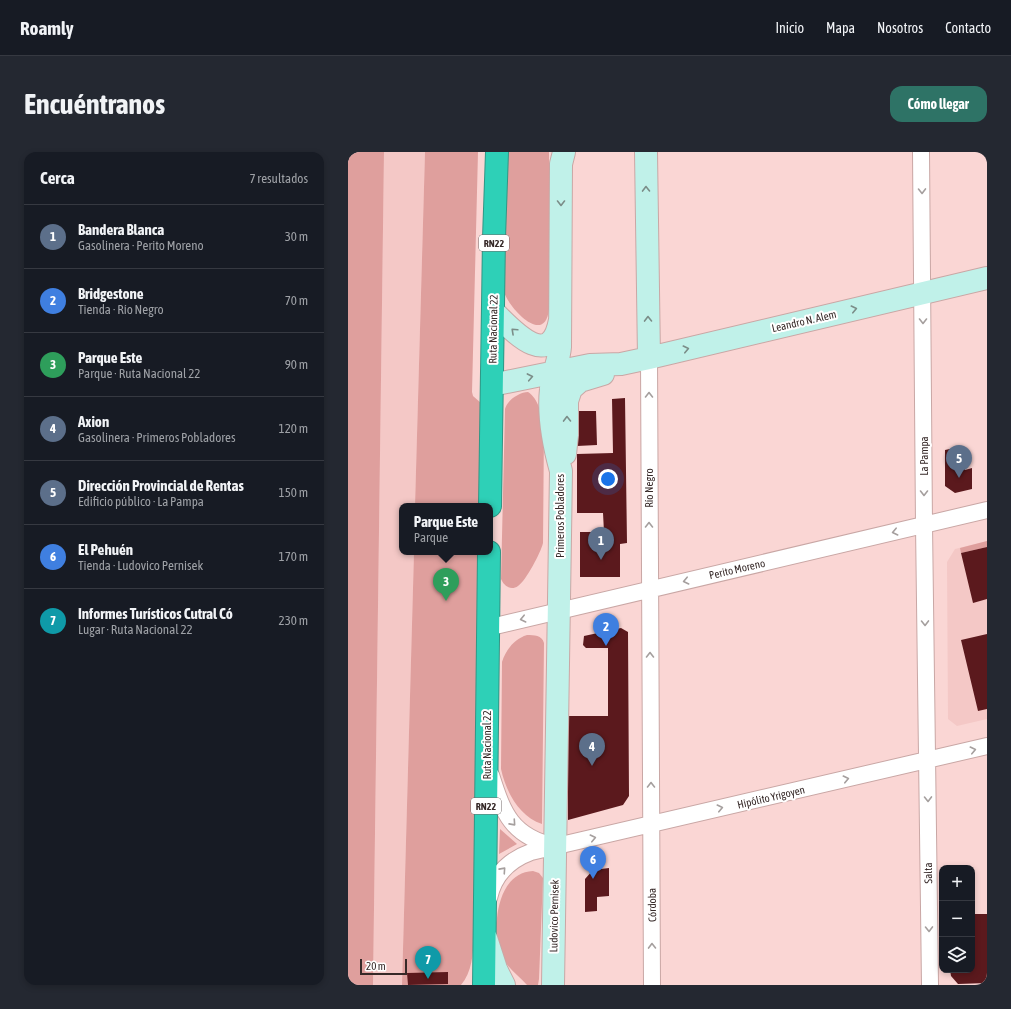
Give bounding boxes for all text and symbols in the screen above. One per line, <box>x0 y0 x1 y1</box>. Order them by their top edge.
text: Roamly <box>20 17 74 39</box>
text: Inicio <box>775 20 804 36</box>
text: Mapa <box>826 20 855 36</box>
text: Nosotros <box>877 20 923 36</box>
text: Contacto <box>945 20 991 36</box>
button: Cómo llegar <box>890 86 987 122</box>
text: Encuéntranos <box>24 88 165 120</box>
text: Cerca <box>40 168 75 188</box>
text: 7 resultados <box>249 171 308 186</box>
one-way arrow <box>642 186 650 192</box>
one-way arrow <box>918 188 926 194</box>
one-way arrow <box>557 200 565 206</box>
text: Bandera Blanca <box>78 221 164 238</box>
text: 1 <box>50 229 56 244</box>
text: 30 m <box>285 229 308 244</box>
road number: RN22 <box>479 235 509 251</box>
text: Gasolinera · Perito Moreno <box>78 238 204 253</box>
text: Bridgestone <box>78 285 144 302</box>
text: 2 <box>50 293 56 308</box>
text: 70 m <box>285 293 308 308</box>
street label: Ruta Nacional 22 <box>486 294 500 364</box>
text: Tienda · Río Negro <box>78 302 164 317</box>
one-way arrow <box>851 306 857 314</box>
street label: Leandro N. Alem <box>771 308 838 334</box>
one-way arrow <box>644 316 652 322</box>
one-way arrow <box>919 318 927 324</box>
one-way arrow <box>511 328 519 336</box>
one-way arrow <box>683 345 690 353</box>
text: Parque Este <box>78 349 142 366</box>
text: 3 <box>50 357 56 372</box>
text: 90 m <box>285 357 308 372</box>
text: Parque · Ruta Nacional 22 <box>78 366 200 381</box>
one-way arrow <box>527 373 533 382</box>
one-way arrow <box>645 392 653 398</box>
text: Axion <box>78 413 109 430</box>
one-way arrow <box>563 416 571 422</box>
text: 4 <box>50 421 56 436</box>
text: 120 m <box>279 421 308 436</box>
text: Gasolinera · Primeros Pobladores <box>78 430 236 445</box>
street label: La Pampa <box>918 436 930 476</box>
pin: 5 <box>946 445 972 478</box>
street label: Río Negro <box>643 468 655 508</box>
your location <box>598 469 618 489</box>
street label: Primeros Pobladores <box>554 474 566 558</box>
text: Dirección Provincial de Rentas <box>78 477 244 494</box>
text: 5 <box>50 485 56 500</box>
text: 150 m <box>279 485 308 500</box>
one-way arrow <box>920 490 928 496</box>
text: Edificio público · La Pampa <box>78 494 204 509</box>
popup <box>399 503 493 555</box>
text: Parque Este <box>414 513 478 530</box>
one-way arrow <box>645 522 653 528</box>
pin: 1 <box>588 527 614 560</box>
one-way arrow <box>891 527 898 535</box>
text: Parque <box>414 530 448 545</box>
text: El Pehuén <box>78 541 133 558</box>
text: 6 <box>50 549 56 564</box>
text: 170 m <box>279 549 308 564</box>
street label: Perito Moreno <box>708 557 766 581</box>
text: Tienda · Ludovico Pernisek <box>78 558 203 573</box>
pin: 3 <box>433 568 459 601</box>
one-way arrow <box>683 576 689 584</box>
text: Informes Turísticos Cutral Có <box>78 605 233 622</box>
text: 7 <box>50 613 56 628</box>
text: 230 m <box>279 613 308 628</box>
pin: 2 <box>593 613 619 646</box>
one-way arrow <box>520 615 527 623</box>
one-way arrow <box>921 620 929 626</box>
text: Lugar · Ruta Nacional 22 <box>78 622 193 637</box>
one-way arrow <box>646 652 654 658</box>
street label: Ruta Nacional 22 <box>481 710 493 780</box>
pin: 4 <box>579 733 605 766</box>
one-way arrow <box>970 746 976 754</box>
one-way arrow <box>843 775 850 784</box>
one-way arrow <box>646 782 655 788</box>
street label: Hipólito Yrigoyen <box>736 783 806 811</box>
one-way arrow <box>924 796 932 802</box>
road number: RN22 <box>471 798 501 814</box>
one-way arrow <box>717 805 723 813</box>
one-way arrow <box>508 818 515 826</box>
one-way arrow <box>590 834 596 842</box>
pin: 6 <box>580 846 606 879</box>
street label: Salta <box>922 862 934 884</box>
map controls <box>939 865 975 973</box>
button: + <box>939 865 975 901</box>
one-way arrow <box>498 867 505 875</box>
street label: Ludovico Pernisek <box>547 879 561 952</box>
street label: Córdoba <box>646 888 658 922</box>
button: − <box>939 901 975 937</box>
one-way arrow <box>925 926 933 932</box>
button: layers <box>939 937 975 973</box>
one-way arrow <box>648 943 656 949</box>
pin: 7 <box>415 946 441 979</box>
scale bar <box>360 957 407 976</box>
text: 20 m <box>366 960 386 972</box>

